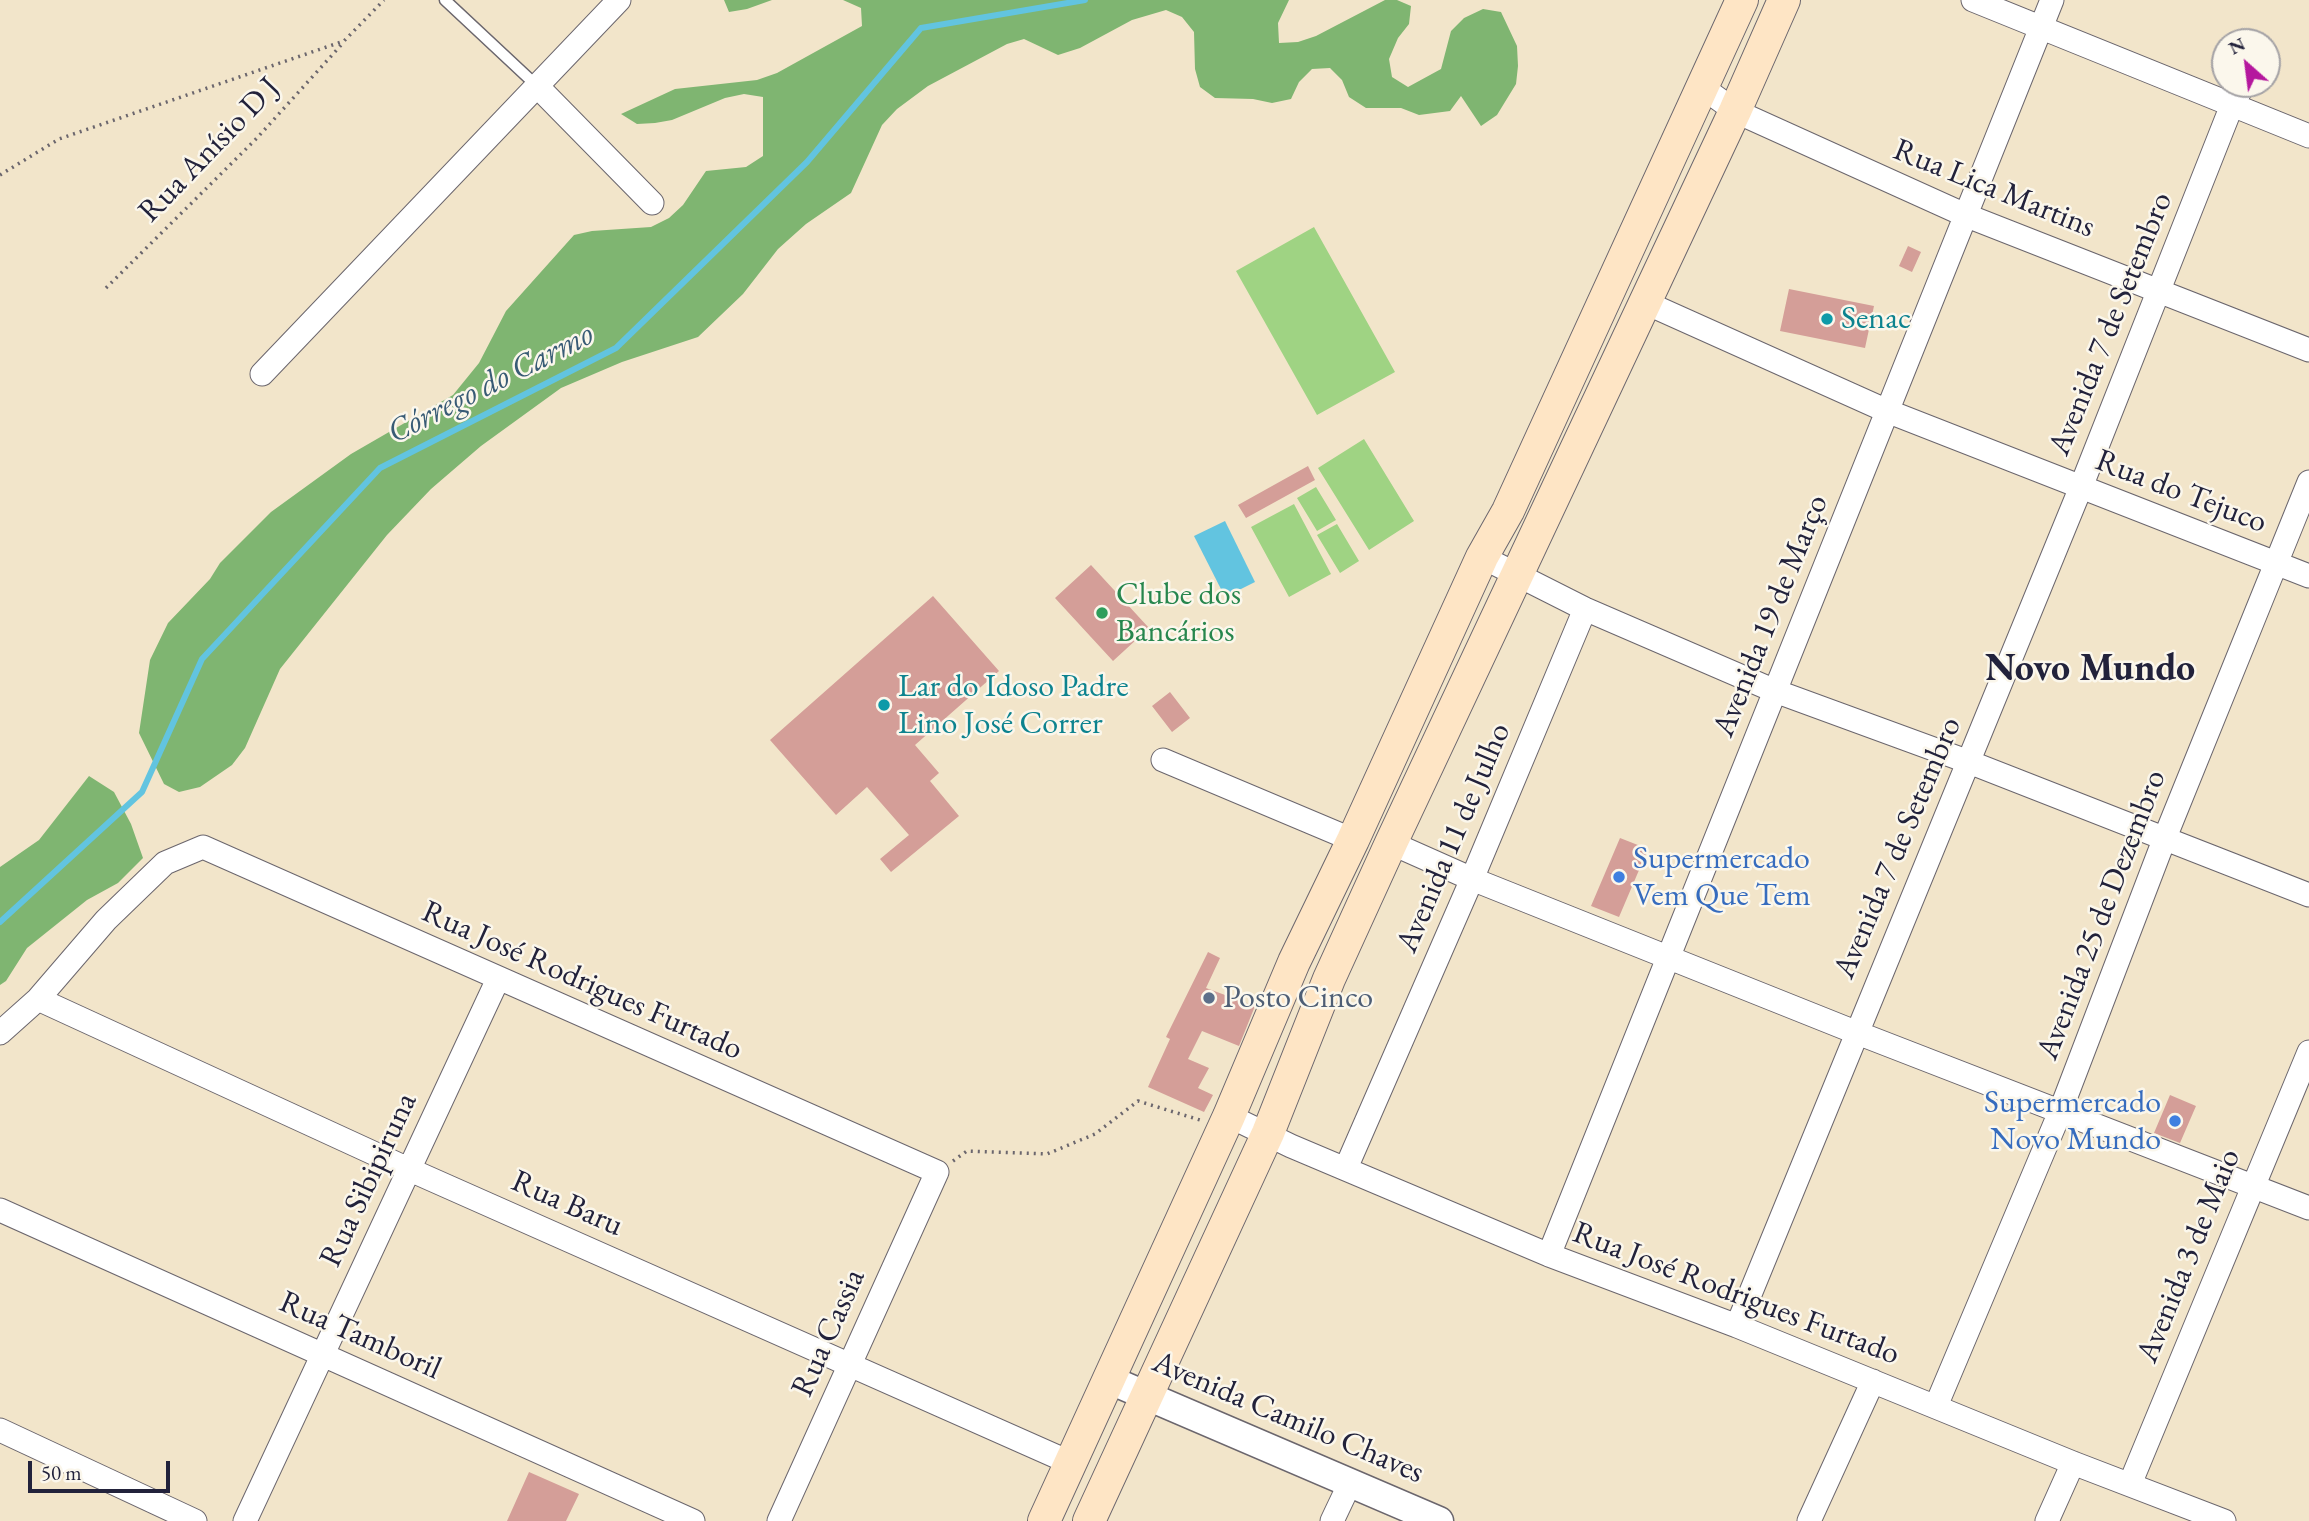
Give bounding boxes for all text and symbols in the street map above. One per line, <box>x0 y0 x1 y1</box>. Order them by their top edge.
north arrow <box>2211 28 2281 98</box>
text: N <box>2224 31 2250 60</box>
street label: Rua Anísio D J <box>131 69 289 231</box>
street label: Rua Lica Martins <box>1888 131 2100 247</box>
street label: Avenida 7 de Setembro <box>2041 187 2181 461</box>
place label: Senac <box>1841 300 1911 338</box>
marker: Senac <box>1819 311 1835 327</box>
water label: Córrego do Carmo <box>381 315 601 453</box>
street label: Rua do Tejuco <box>2090 442 2272 542</box>
street label: Avenida 19 de Março <box>1705 489 1837 743</box>
place label: Clube dos Bancários <box>1116 576 1241 651</box>
marker: Clube dos Bancários <box>1094 605 1110 621</box>
district label: Novo Mundo <box>1985 647 2195 693</box>
place label: Lar do Idoso Padre Lino José Correr <box>898 668 1129 743</box>
marker: Lar do Idoso Padre Lino José Correr <box>876 697 892 713</box>
street label: Avenida 7 de Setembro <box>1826 711 1970 985</box>
street label: Avenida 11 de Julho <box>1388 717 1520 959</box>
street label: Avenida 25 de Dezembro <box>2029 765 2175 1065</box>
place label: Supermercado Vem Que Tem <box>1633 840 1811 915</box>
marker: Supermercado Vem Que Tem <box>1611 869 1627 885</box>
street label: Rua José Rodrigues Furtado <box>416 893 748 1069</box>
place label: Posto Cinco <box>1223 979 1373 1017</box>
marker: Posto Cinco <box>1201 990 1217 1006</box>
place label: Supermercado Novo Mundo <box>1984 1084 2161 1159</box>
street label: Rua Sibipiruna <box>312 1087 426 1273</box>
marker: Supermercado Novo Mundo <box>2167 1113 2183 1129</box>
street label: Avenida 3 de Maio <box>2129 1143 2249 1369</box>
street label: Rua Baru <box>505 1162 629 1246</box>
street label: Rua José Rodrigues Furtado <box>1567 1214 1905 1374</box>
street label: Rua Cassia <box>784 1263 874 1403</box>
street label: Rua Tamboril <box>273 1283 447 1389</box>
street label: Avenida Camilo Chaves <box>1146 1343 1430 1493</box>
scale bar <box>32 1448 173 1492</box>
text: 50 m <box>41 1459 82 1486</box>

